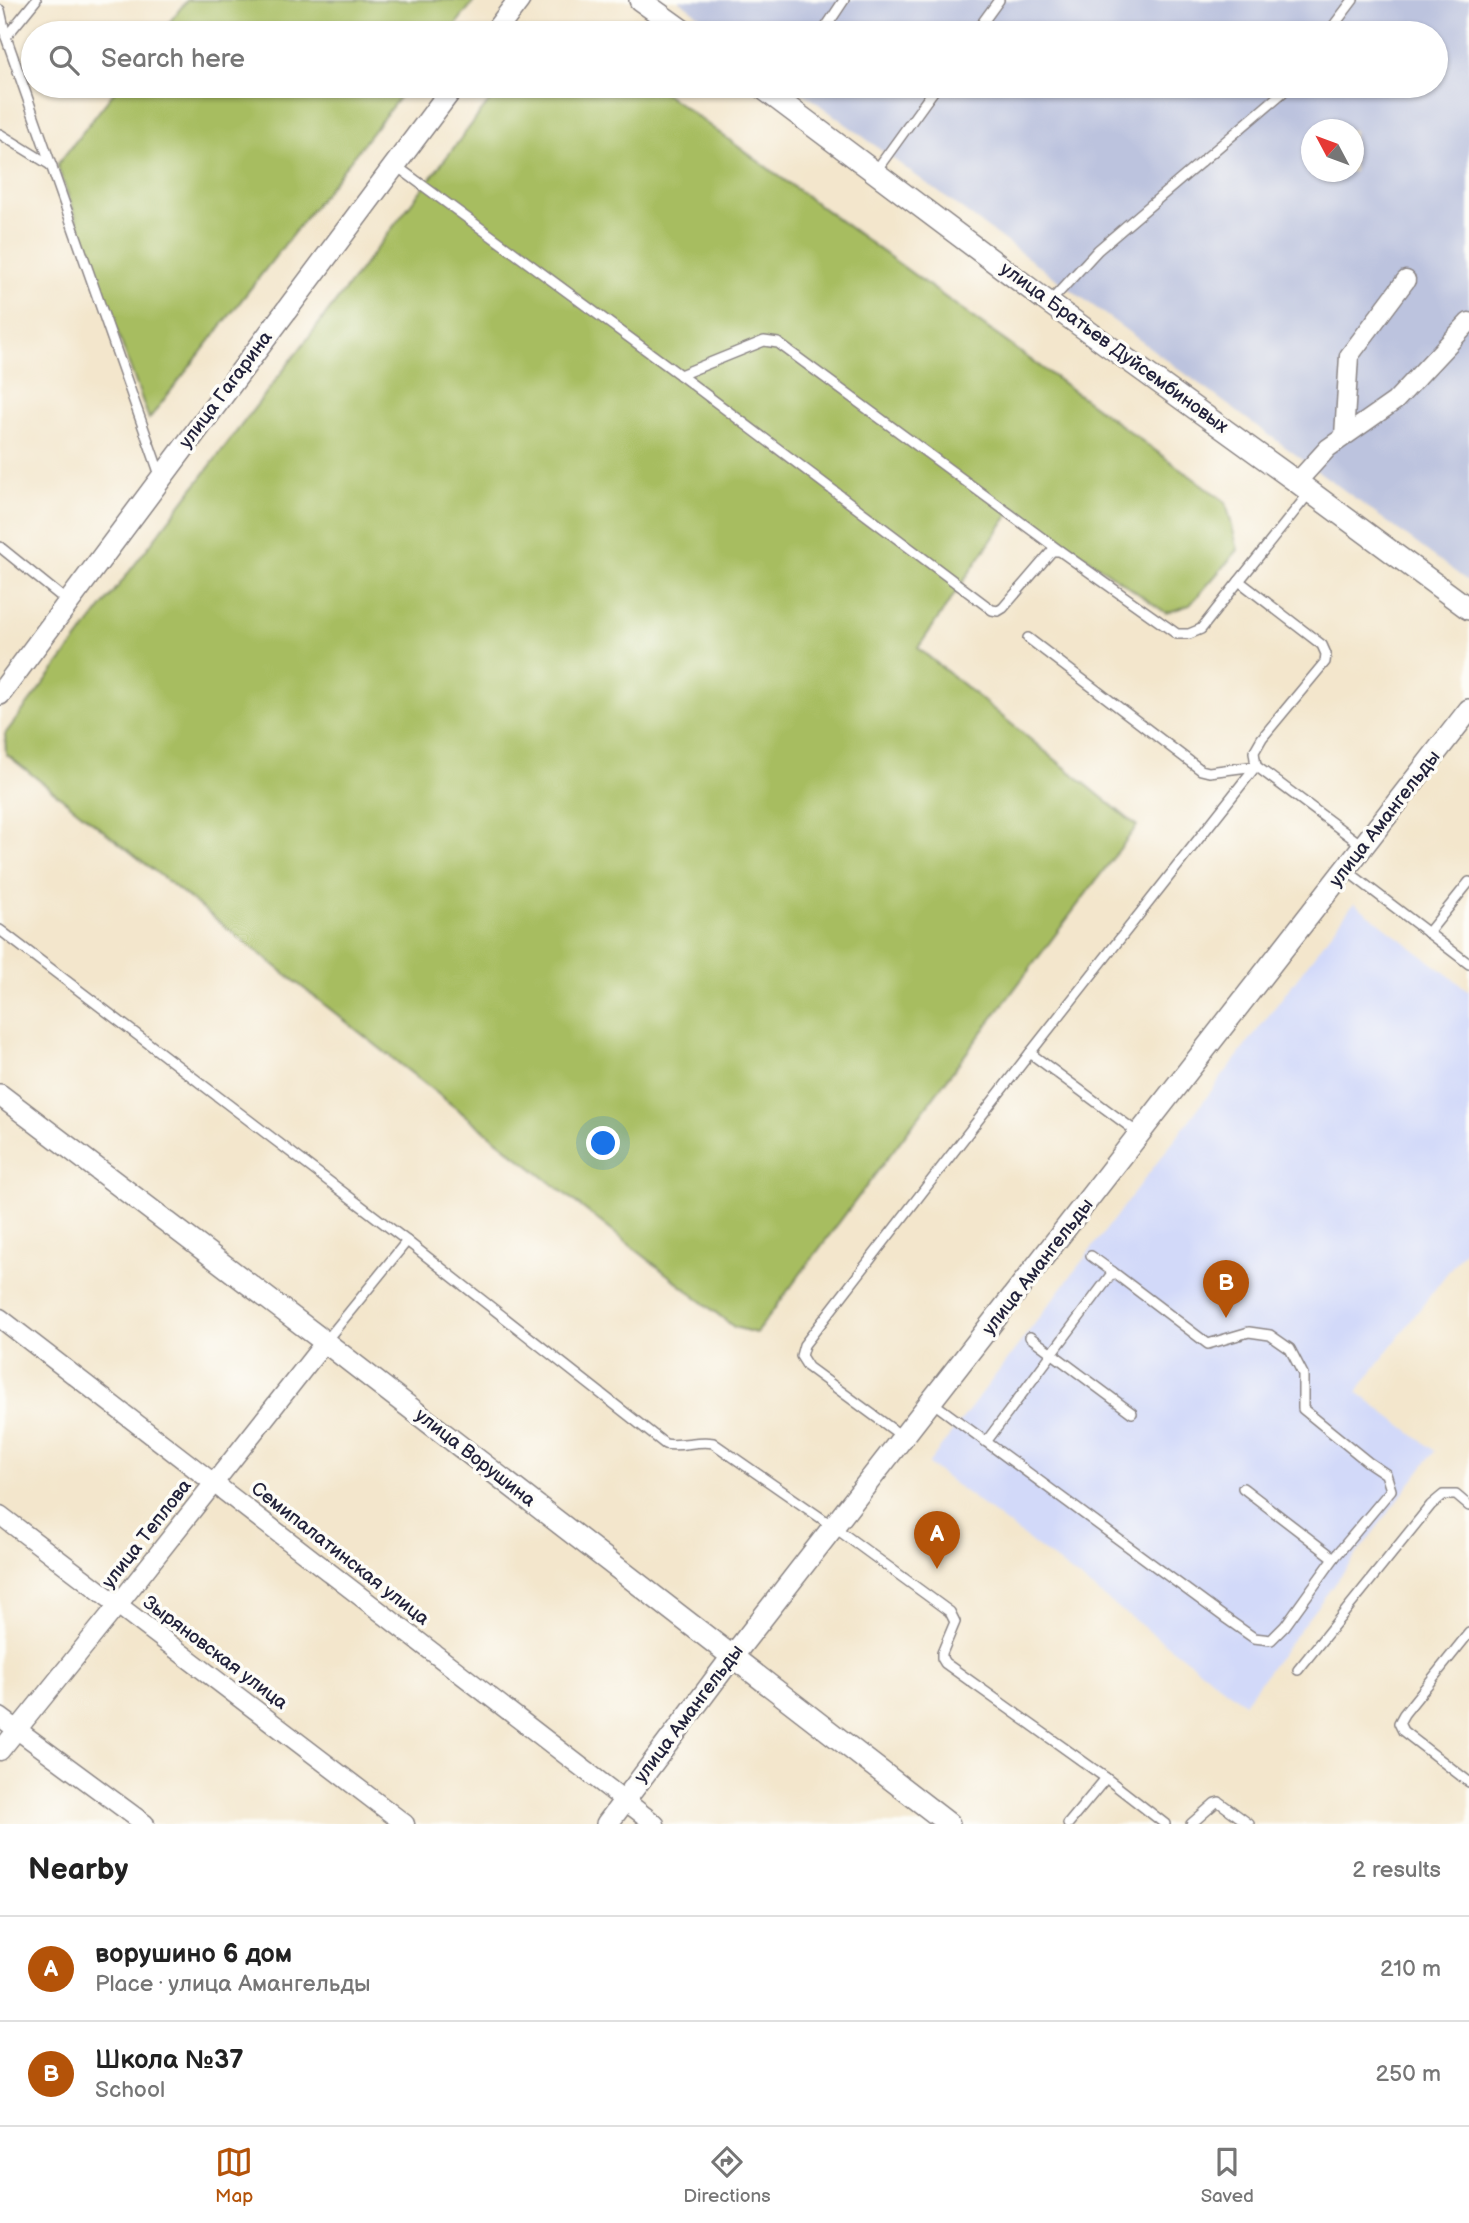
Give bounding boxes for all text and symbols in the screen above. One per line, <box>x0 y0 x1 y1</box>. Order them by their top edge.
search box <box>21 21 1448 98</box>
icon: search <box>45 41 83 79</box>
text: Search here <box>101 44 245 75</box>
north arrow <box>1301 119 1364 182</box>
street label: улица Братьев Дуйсембиновых <box>996 258 1233 439</box>
street label: улица Гагарина <box>174 327 278 453</box>
street label: улица Амангельды <box>1324 746 1446 892</box>
your location <box>586 1126 620 1160</box>
street label: улица Амангельды <box>977 1194 1099 1340</box>
pin: B <box>1203 1260 1249 1318</box>
street label: улица Ворушина <box>410 1404 540 1512</box>
street label: улица Теплова <box>97 1475 197 1593</box>
street label: Семипалатинская улица <box>246 1477 434 1631</box>
pin: A <box>914 1511 960 1569</box>
street label: Зыряновская улица <box>138 1591 292 1715</box>
street label: улица Амангельды <box>630 1640 748 1788</box>
text: Nearby <box>28 1852 128 1888</box>
text: 2 results <box>1352 1856 1441 1884</box>
text: ворушино 6 дом <box>95 1939 292 1970</box>
text: A <box>44 1955 58 1983</box>
text: 210 m <box>1380 1955 1441 1983</box>
text: Place · улица Амангельды <box>95 1970 371 1998</box>
text: Школа №37 <box>95 2045 244 2076</box>
text: B <box>43 2060 59 2088</box>
text: 250 m <box>1375 2060 1441 2088</box>
text: School <box>95 2076 165 2104</box>
tab: Map <box>215 2143 253 2208</box>
tab: Directions <box>683 2143 771 2208</box>
tab: Saved <box>1201 2143 1254 2208</box>

